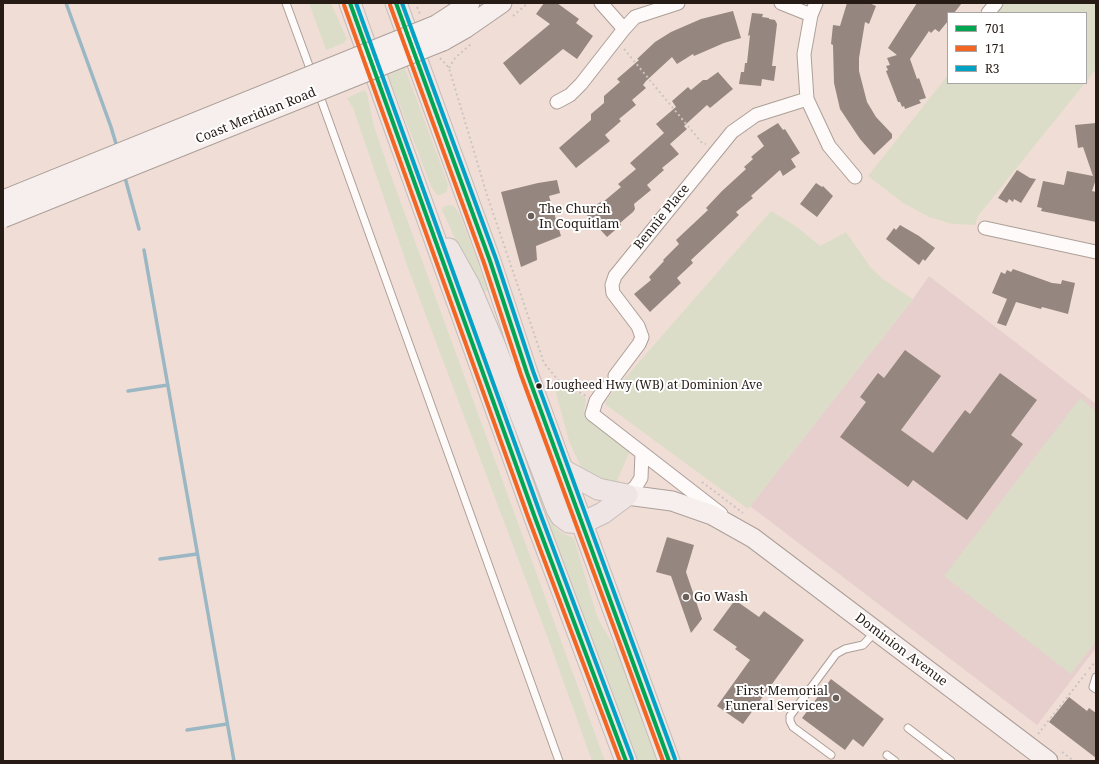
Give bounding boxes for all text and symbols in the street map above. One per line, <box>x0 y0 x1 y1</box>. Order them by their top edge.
legend <box>947 12 1087 84</box>
text: 701 <box>985 20 1005 37</box>
text: 171 <box>985 40 1005 57</box>
text: R3 <box>985 60 1000 77</box>
street label: Coast Meridian Road <box>193 85 319 147</box>
street label: Bennie Place <box>631 181 693 253</box>
place label: The Church In Coquitlam <box>539 201 620 232</box>
marker: The Church In Coquitlam <box>526 211 536 221</box>
place label: Lougheed Hwy (WB) at Dominion Ave <box>546 379 762 393</box>
marker: Lougheed Hwy (WB) at Dominion Ave <box>534 381 544 391</box>
place label: Go Wash <box>694 589 748 605</box>
marker: Go Wash <box>681 592 691 602</box>
street label: Dominion Avenue <box>852 610 950 690</box>
place label: First Memorial Funeral Services <box>725 683 828 714</box>
marker: First Memorial Funeral Services <box>831 693 841 703</box>

